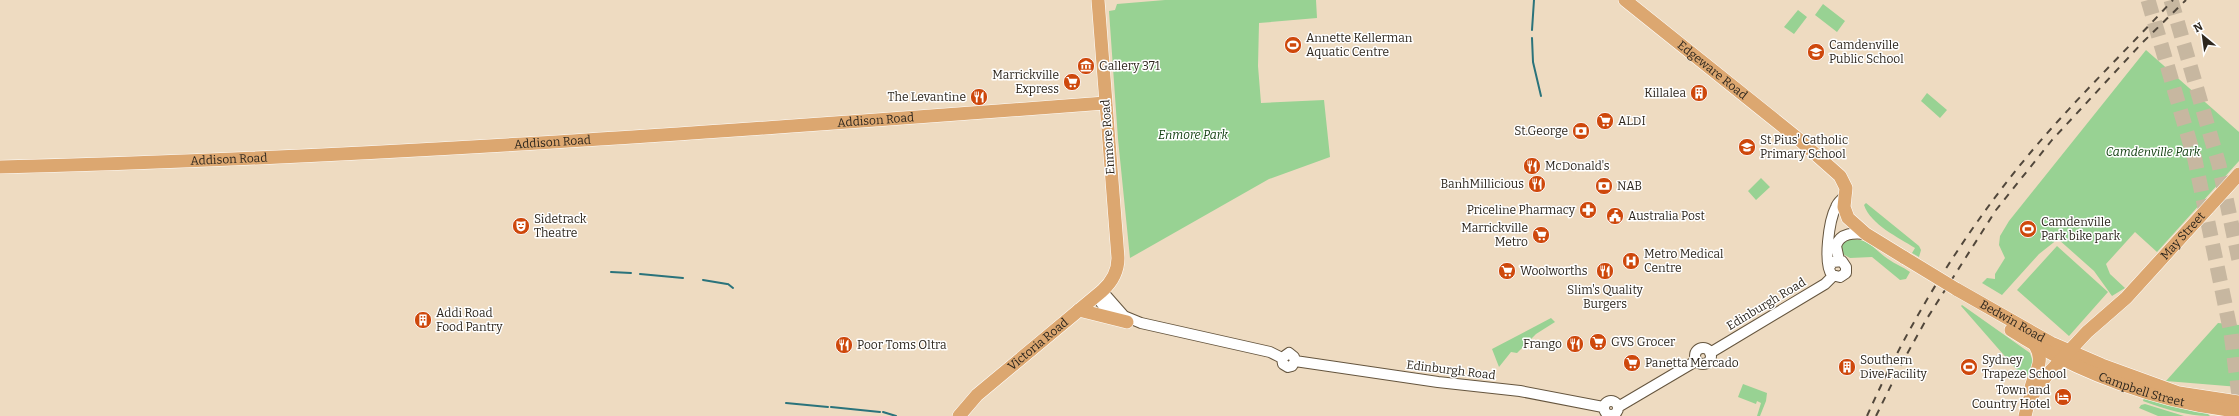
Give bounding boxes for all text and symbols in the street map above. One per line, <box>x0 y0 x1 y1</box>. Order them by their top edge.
north arrow <box>2183 16 2223 56</box>
text: N <box>2192 20 2206 35</box>
place label: Annette Kellerman Aquatic Centre <box>1306 31 1413 59</box>
sports icon: Annette Kellerman Aquatic Centre <box>1283 35 1303 55</box>
street label: Edgeware Road <box>1675 38 1750 102</box>
place label: Camdenville Public School <box>1829 38 1904 66</box>
school or university icon: Camdenville Public School <box>1806 42 1826 62</box>
museum icon: Gallery 371 <box>1076 56 1096 76</box>
place label: Gallery 371 <box>1099 59 1160 73</box>
place label: Marrickville Express <box>992 68 1059 96</box>
supermarket icon: Marrickville Express <box>1062 72 1082 92</box>
building icon: Killalea <box>1689 83 1709 103</box>
place label: Killalea <box>1644 86 1686 100</box>
restaurant icon: The Levantine <box>969 87 989 107</box>
place label: The Levantine <box>888 90 966 104</box>
street label: Enmore Road <box>1098 99 1118 175</box>
street label: Addison Road <box>837 110 915 130</box>
supermarket icon: ALDI <box>1595 111 1615 131</box>
place label: ALDI <box>1618 114 1646 128</box>
bank icon: St.George <box>1571 121 1591 141</box>
place label: St.George <box>1514 124 1568 138</box>
park label: Enmore Park <box>1158 128 1228 142</box>
street label: Addison Road <box>514 133 591 151</box>
place label: St Pius' Catholic Primary School <box>1760 133 1848 161</box>
school or university icon: St Pius' Catholic Primary School <box>1737 137 1757 157</box>
park label: Camdenville Park <box>2106 145 2201 159</box>
street label: Addison Road <box>190 151 268 168</box>
restaurant icon: McDonald's <box>1522 156 1542 176</box>
place label: McDonald's <box>1545 159 1610 173</box>
restaurant icon: BanhMillicious <box>1527 174 1547 194</box>
bank icon: NAB <box>1594 176 1614 196</box>
place label: BanhMillicious <box>1441 177 1524 191</box>
place label: NAB <box>1617 179 1642 193</box>
pharmacy icon: Priceline Pharmacy <box>1578 200 1598 220</box>
place label: Priceline Pharmacy <box>1467 203 1576 217</box>
public building icon: Australia Post <box>1605 206 1625 226</box>
place label: Australia Post <box>1628 209 1706 223</box>
street label: May Street <box>2158 209 2208 262</box>
place label: Sidetrack Theatre <box>534 212 587 240</box>
place label: Camdenville Park bike park <box>2041 215 2120 243</box>
theatre icon: Sidetrack Theatre <box>511 216 531 236</box>
sports icon: Camdenville Park bike park <box>2018 219 2038 239</box>
place label: Marrickville Metro <box>1461 221 1528 249</box>
supermarket icon: Marrickville Metro <box>1531 225 1551 245</box>
place label: Metro Medical Centre <box>1644 247 1724 275</box>
hospital icon: Metro Medical Centre <box>1621 251 1641 271</box>
supermarket icon: Woolworths <box>1497 261 1517 281</box>
restaurant icon: Slim's Quality Burgers <box>1595 261 1615 281</box>
place label: Woolworths <box>1520 264 1588 278</box>
street label: Edinburgh Road <box>1724 275 1808 333</box>
place label: Slim's Quality Burgers <box>1567 283 1644 311</box>
street label: Bedwin Road <box>1978 297 2047 345</box>
place label: Addi Road Food Pantry <box>436 306 503 334</box>
building icon: Addi Road Food Pantry <box>413 310 433 330</box>
street label: Victoria Road <box>1005 315 1071 373</box>
supermarket icon: GVS Grocer <box>1588 332 1608 352</box>
restaurant icon: Frango <box>1565 334 1585 354</box>
restaurant icon: Poor Toms Oltra <box>834 335 854 355</box>
place label: GVS Grocer <box>1611 335 1676 349</box>
place label: Frango <box>1523 337 1562 351</box>
place label: Poor Toms Oltra <box>857 338 947 352</box>
supermarket icon: Panetta Mercado <box>1622 353 1642 373</box>
place label: Southern Dive Facility <box>1860 353 1928 381</box>
place label: Sydney Trapeze School <box>1982 353 2067 381</box>
place label: Panetta Mercado <box>1645 356 1739 370</box>
building icon: Southern Dive Facility <box>1837 357 1857 377</box>
sports icon: Sydney Trapeze School <box>1959 357 1979 377</box>
street label: Edinburgh Road <box>1406 358 1496 382</box>
street label: Campbell Street <box>2096 369 2186 409</box>
place label: Town and Country Hotel <box>1972 383 2051 411</box>
hotel icon: Town and Country Hotel <box>2053 387 2073 407</box>

